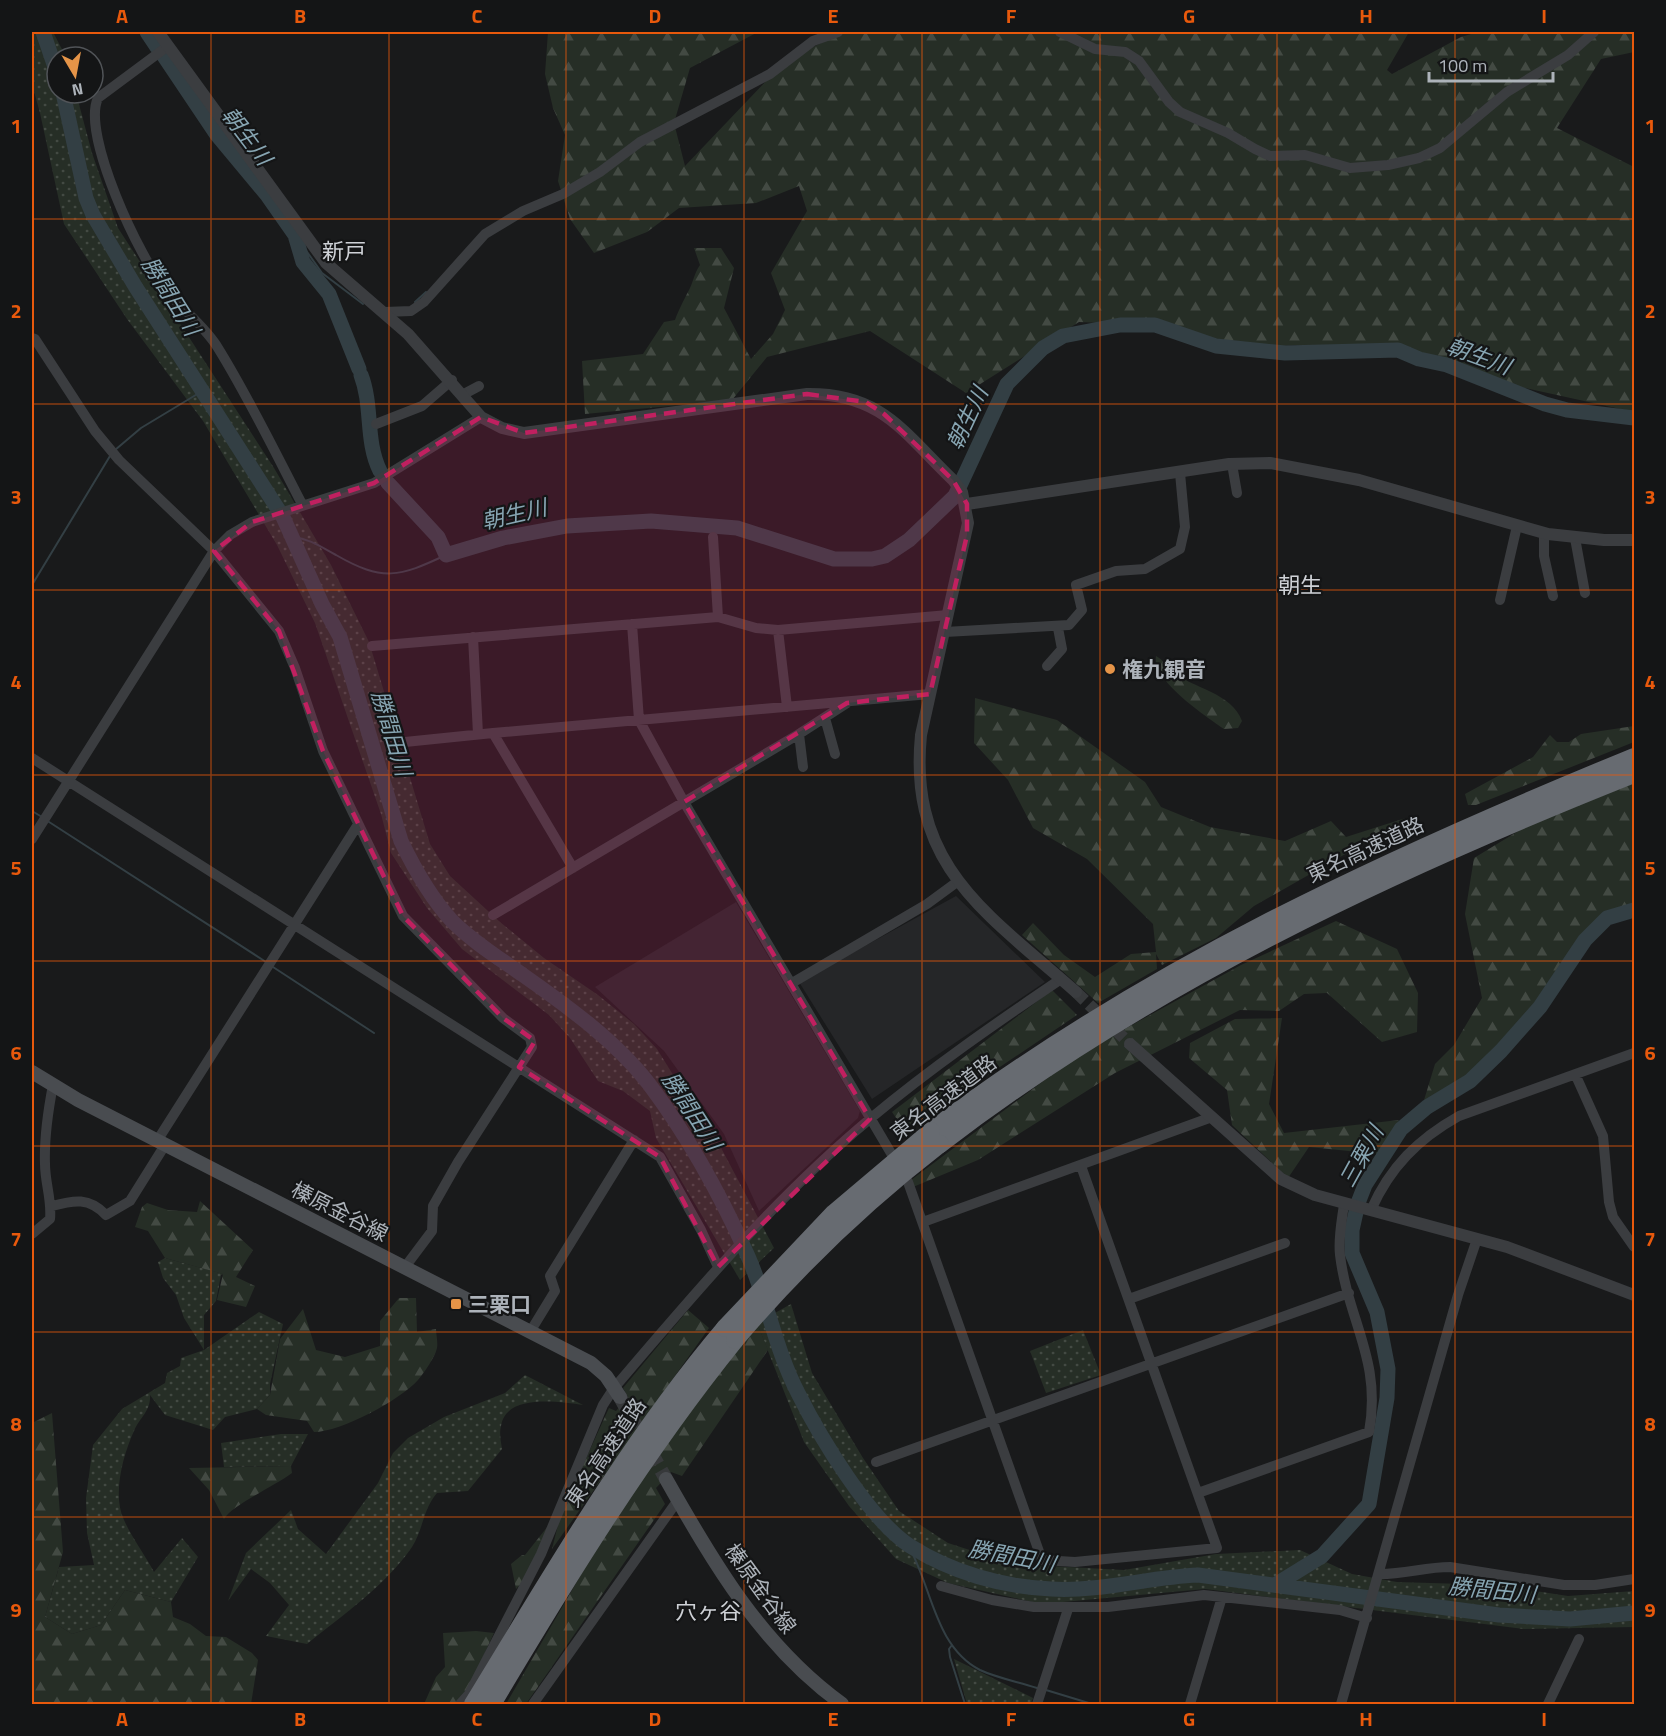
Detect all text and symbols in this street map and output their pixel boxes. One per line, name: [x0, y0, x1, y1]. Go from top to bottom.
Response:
text: A: [116, 0, 128, 31]
text: B: [294, 0, 306, 31]
text: C: [472, 0, 483, 31]
text: D: [649, 0, 661, 31]
text: E: [827, 0, 839, 31]
text: F: [1006, 0, 1017, 31]
text: G: [1183, 0, 1195, 31]
text: H: [1359, 0, 1373, 31]
text: I: [1541, 0, 1547, 31]
north arrow: [45, 45, 105, 105]
scale bar: [1429, 45, 1554, 83]
text: 100 m: [1438, 52, 1487, 79]
text: N: [70, 77, 85, 103]
water label: 朝生川: [214, 99, 282, 174]
text: 1: [10, 110, 22, 141]
text: 1: [1644, 110, 1656, 141]
district label: 新戸: [322, 234, 366, 268]
water label: 勝間田川: [133, 250, 210, 344]
text: 2: [10, 295, 22, 326]
text: 2: [1644, 295, 1656, 326]
water label: 朝生川: [1442, 329, 1518, 384]
water label: 朝生川: [938, 379, 997, 455]
text: 3: [10, 481, 22, 512]
text: 3: [1644, 481, 1656, 512]
water label: 朝生川: [478, 490, 552, 538]
district label: 朝生: [1278, 568, 1322, 602]
place label: 権九観音: [1122, 653, 1206, 685]
marker: 権九観音: [1103, 662, 1117, 676]
text: 4: [10, 666, 22, 697]
text: 4: [1644, 666, 1656, 697]
water label: 勝間田川: [363, 686, 422, 782]
street label: 東名高速道路: [1301, 808, 1429, 890]
text: 5: [10, 852, 22, 883]
text: 5: [1644, 852, 1656, 883]
text: 6: [10, 1037, 22, 1068]
text: 6: [1644, 1037, 1656, 1068]
street label: 東名高速道路: [883, 1046, 1003, 1148]
water label: 勝間田川: [654, 1065, 731, 1159]
water label: 三栗川: [1330, 1117, 1393, 1193]
street label: 榛原金谷線: [286, 1173, 394, 1249]
text: 7: [10, 1223, 22, 1254]
text: 7: [1644, 1223, 1656, 1254]
place label: 三栗口: [468, 1288, 531, 1320]
marker: 三栗口: [449, 1297, 463, 1311]
street label: 東名高速道路: [557, 1391, 653, 1513]
text: 8: [10, 1408, 22, 1439]
text: 8: [1644, 1408, 1656, 1439]
water label: 勝間田川: [966, 1531, 1060, 1581]
street label: 榛原金谷線: [717, 1536, 805, 1640]
water label: 勝間田川: [1446, 1568, 1540, 1612]
text: 9: [10, 1594, 22, 1625]
district label: 穴ヶ谷: [675, 1594, 741, 1628]
text: 9: [1644, 1594, 1656, 1625]
text: A: [116, 1703, 128, 1734]
text: B: [294, 1703, 306, 1734]
text: C: [472, 1703, 483, 1734]
text: D: [649, 1703, 661, 1734]
text: E: [827, 1703, 839, 1734]
text: F: [1006, 1703, 1017, 1734]
text: G: [1183, 1703, 1195, 1734]
text: H: [1359, 1703, 1373, 1734]
text: I: [1541, 1703, 1547, 1734]

